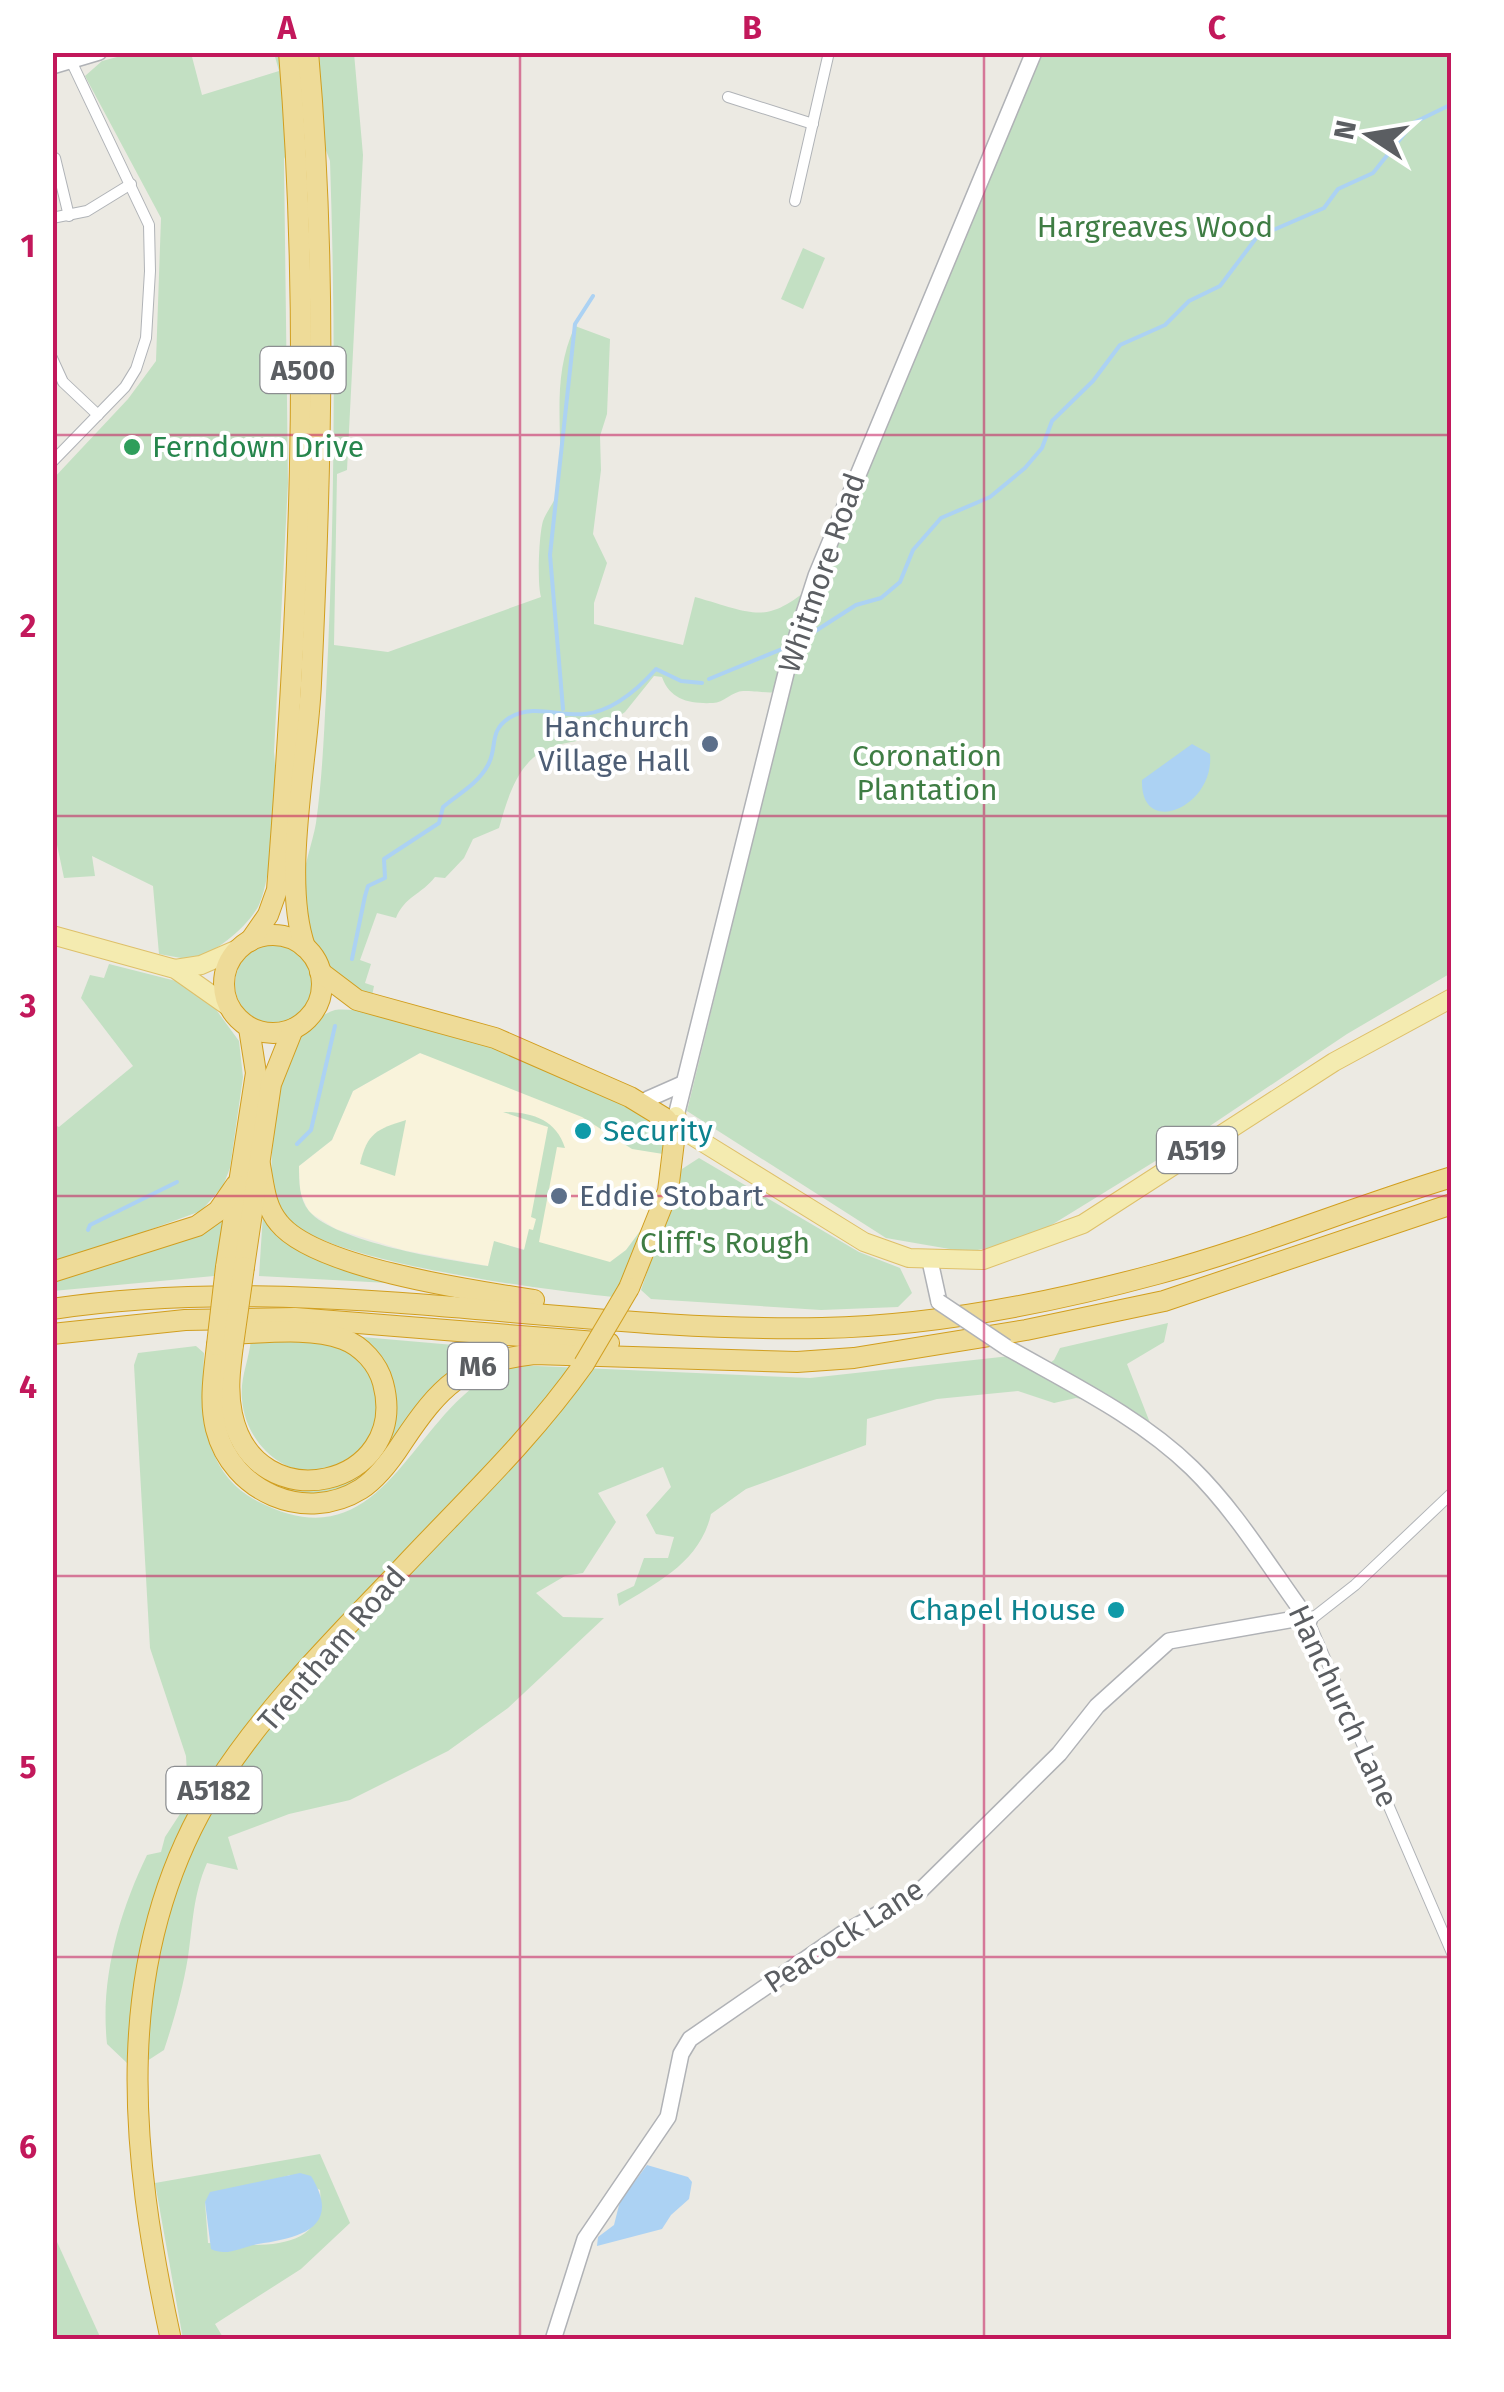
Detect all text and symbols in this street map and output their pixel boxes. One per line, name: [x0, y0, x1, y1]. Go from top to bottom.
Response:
text: A: [277, 9, 298, 47]
text: B: [742, 9, 762, 47]
text: C: [1208, 9, 1227, 47]
north arrow: [1319, 85, 1419, 185]
text: N: [1327, 117, 1363, 142]
park label: Hargreaves Wood: [1037, 209, 1273, 245]
text: 1: [21, 227, 35, 265]
road number: A500: [260, 347, 346, 393]
place label: Ferndown Drive: [152, 429, 364, 465]
marker: Ferndown Drive: [121, 436, 143, 458]
street label: Whitmore Road: [771, 468, 873, 678]
text: 2: [20, 607, 36, 645]
place label: Hanchurch Village Hall: [538, 709, 690, 779]
marker: Hanchurch Village Hall: [699, 733, 721, 755]
park label: Coronation Plantation: [852, 738, 1002, 808]
text: 3: [19, 987, 36, 1025]
place label: Security: [603, 1113, 713, 1149]
marker: Security: [572, 1120, 594, 1142]
road number: A519: [1157, 1127, 1237, 1173]
place label: Eddie Stobart: [579, 1178, 764, 1214]
marker: Eddie Stobart: [548, 1185, 570, 1207]
park label: Cliff's Rough: [640, 1225, 810, 1261]
road number: M6: [448, 1343, 508, 1389]
text: 4: [19, 1368, 37, 1406]
street label: Trentham Road: [251, 1559, 413, 1739]
place label: Chapel House: [909, 1592, 1096, 1628]
marker: Chapel House: [1105, 1599, 1127, 1621]
street label: Hanchurch Lane: [1280, 1599, 1406, 1813]
text: 5: [19, 1748, 37, 1786]
road number: A5182: [166, 1767, 262, 1813]
street label: Peacock Lane: [758, 1871, 930, 2001]
text: 6: [19, 2128, 37, 2166]

